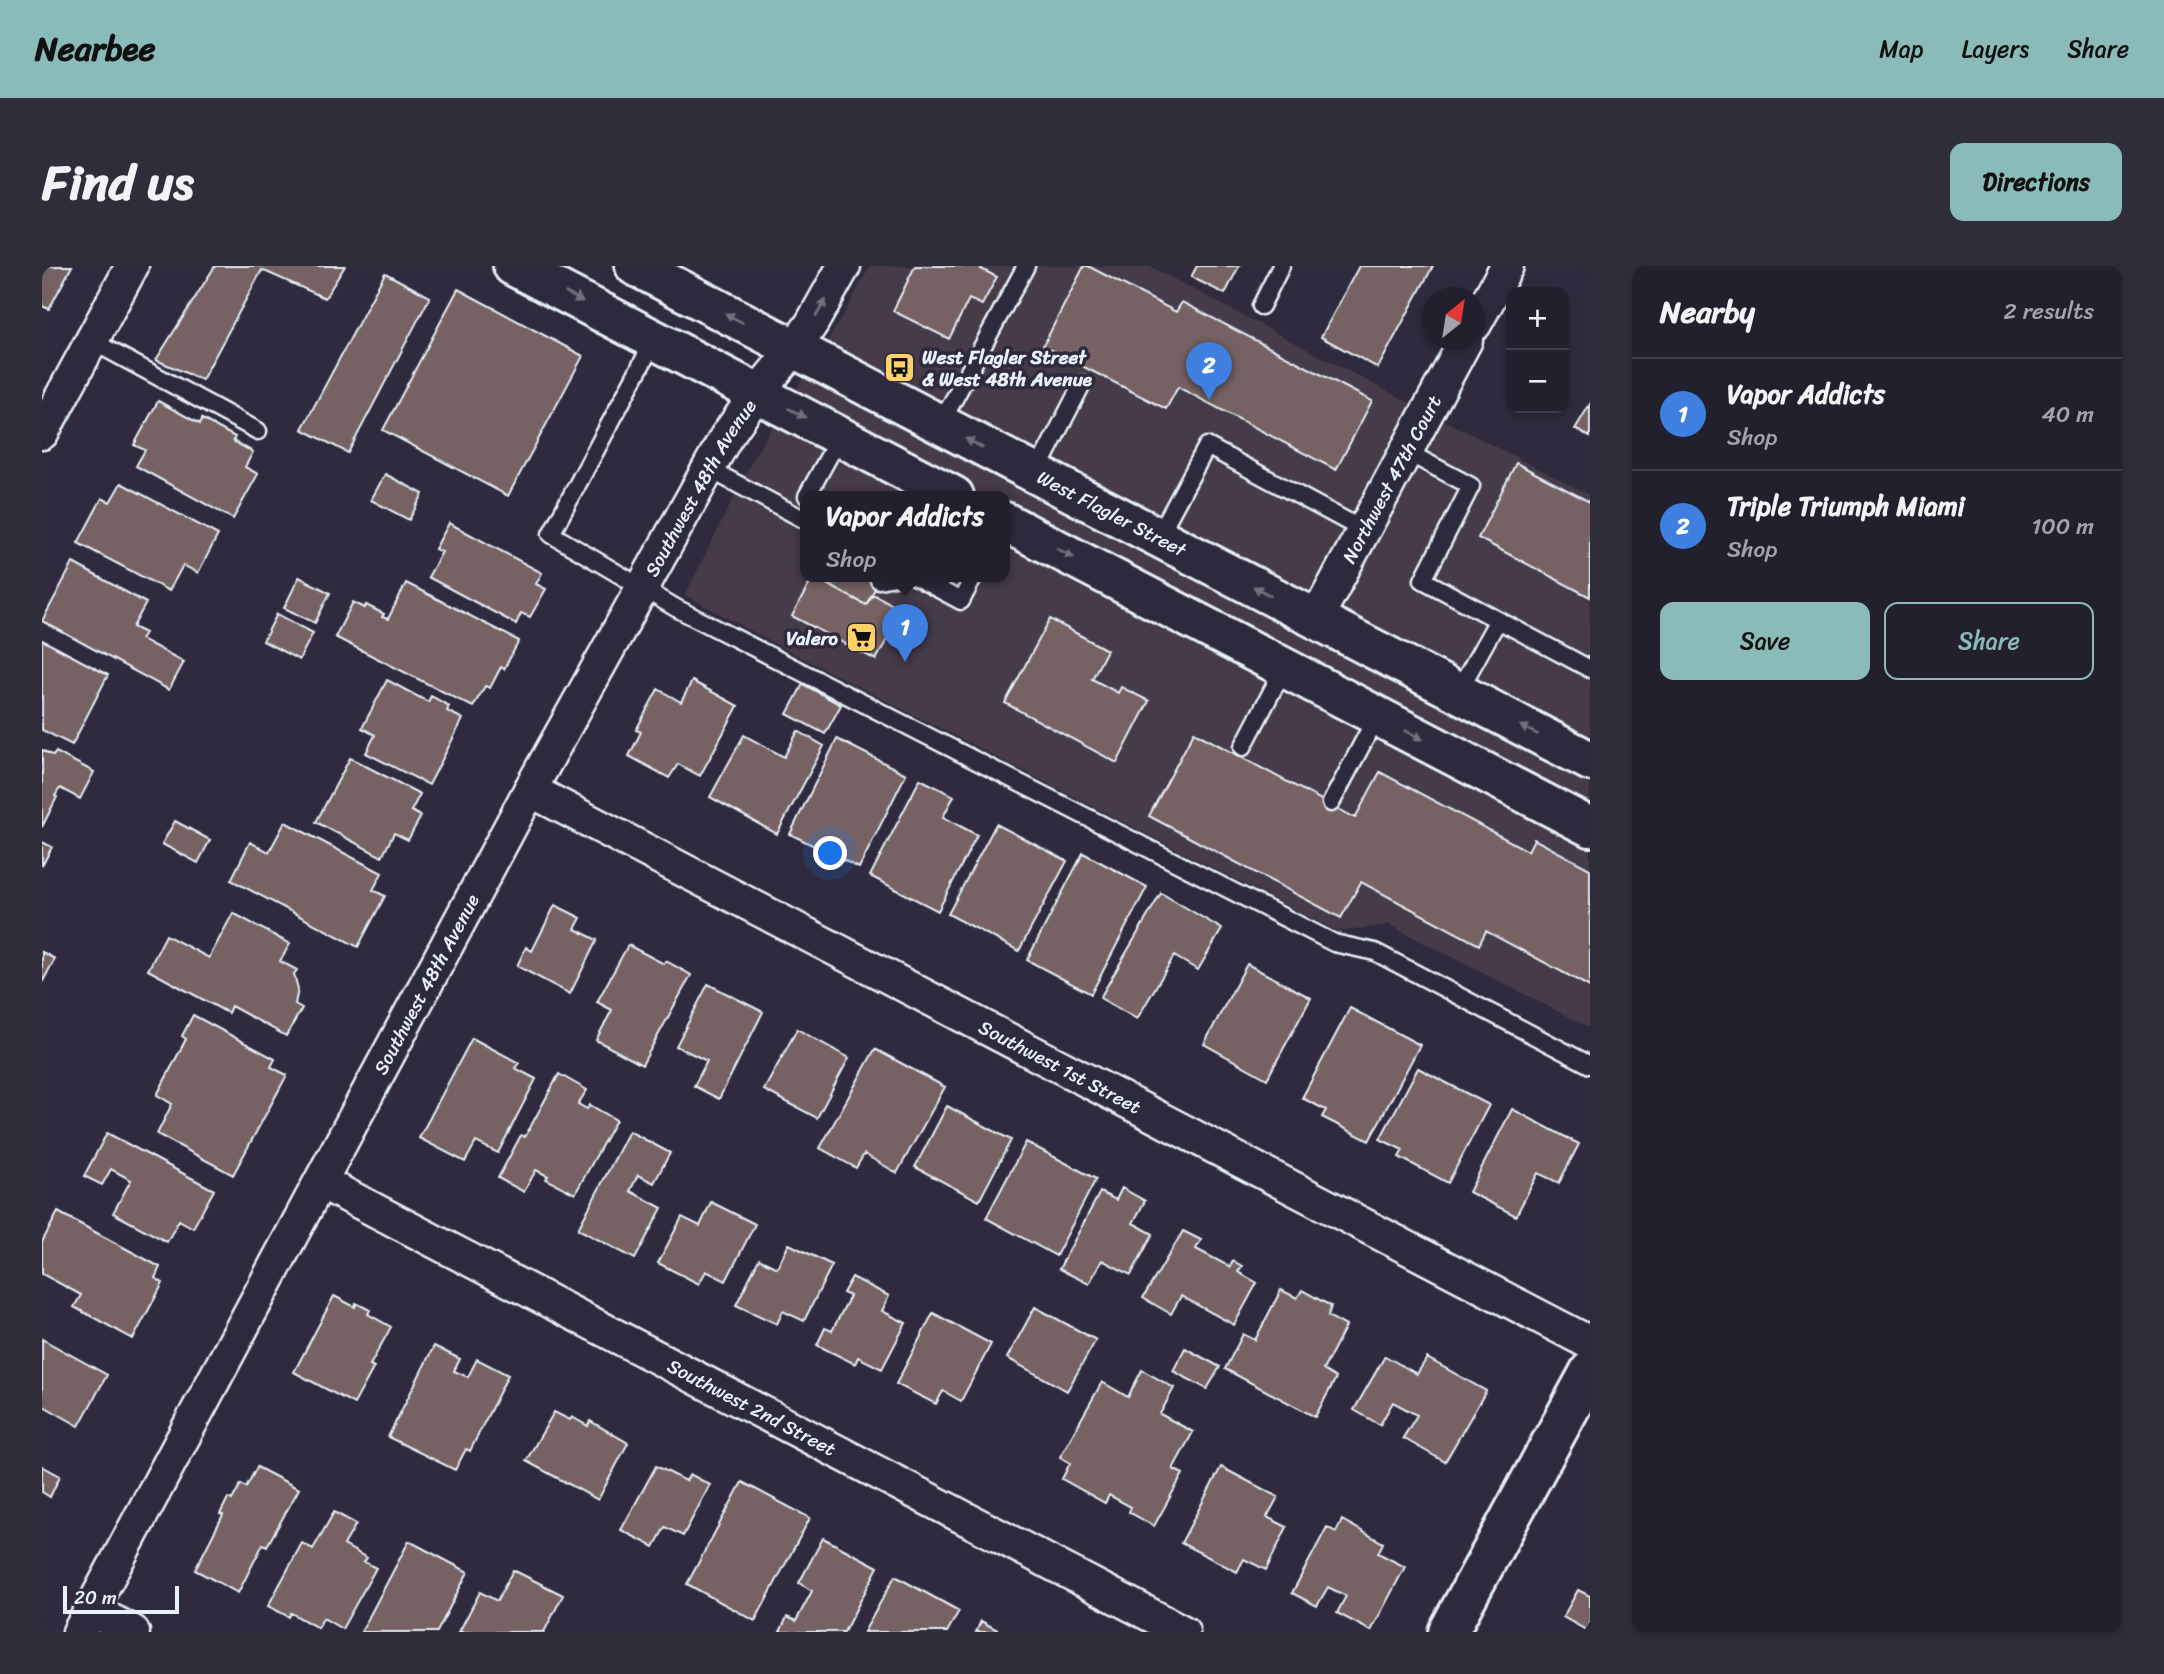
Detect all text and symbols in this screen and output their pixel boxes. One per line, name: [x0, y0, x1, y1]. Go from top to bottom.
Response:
text: Nearbee: [35, 20, 155, 78]
text: Map: [1879, 28, 1924, 70]
text: Layers: [1962, 28, 2029, 70]
text: Share: [2067, 28, 2129, 70]
text: Find us: [42, 139, 194, 226]
button: Directions: [1950, 143, 2122, 221]
text: Nearby: [1660, 285, 1755, 339]
north arrow: [1422, 287, 1485, 350]
map controls: [1506, 287, 1569, 413]
button: +: [1506, 287, 1569, 350]
one-way arrow: [564, 291, 584, 303]
text: 2 results: [2003, 291, 2094, 332]
one-way arrow: [814, 299, 827, 318]
one-way arrow: [723, 312, 743, 324]
place label: West Flagler Street & West 48th Avenue: [922, 341, 1093, 396]
pin: 2: [1186, 342, 1232, 400]
button: −: [1506, 350, 1569, 413]
bus stop icon: West Flagler Street & West 48th Avenue: [882, 351, 916, 385]
text: Vapor Addicts: [1727, 371, 1885, 417]
street label: Northwest 47th Court: [1333, 389, 1451, 569]
street label: Southwest 48th Avenue: [636, 392, 765, 583]
text: 1: [1678, 394, 1688, 435]
text: 40 m: [2041, 394, 2094, 435]
one-way arrow: [787, 408, 807, 419]
text: Shop: [1727, 417, 1777, 458]
one-way arrow: [964, 437, 984, 449]
street label: West Flagler Street: [1031, 461, 1193, 567]
text: Triple Triumph Miami: [1727, 483, 1965, 529]
popup: [800, 491, 1010, 582]
text: Vapor Addicts: [826, 493, 984, 539]
text: 2: [1676, 506, 1690, 547]
text: 100 m: [2031, 506, 2094, 547]
text: Shop: [1727, 529, 1777, 570]
text: Shop: [826, 539, 876, 580]
one-way arrow: [1055, 548, 1075, 559]
one-way arrow: [1252, 586, 1272, 597]
button: Save: [1660, 602, 1870, 680]
button: Share: [1884, 602, 2094, 680]
pin: 1: [882, 604, 928, 662]
supermarket icon: Valero: [844, 621, 878, 655]
place label: Valero: [786, 622, 839, 655]
one-way arrow: [1519, 724, 1539, 735]
one-way arrow: [1404, 730, 1424, 741]
your location: [813, 836, 847, 870]
street label: Southwest 48th Avenue: [364, 888, 489, 1081]
street label: Southwest 1st Street: [973, 1011, 1147, 1123]
street label: Southwest 2nd Street: [661, 1350, 842, 1465]
text: 20 m: [74, 1581, 117, 1614]
scale bar: [63, 1583, 178, 1615]

